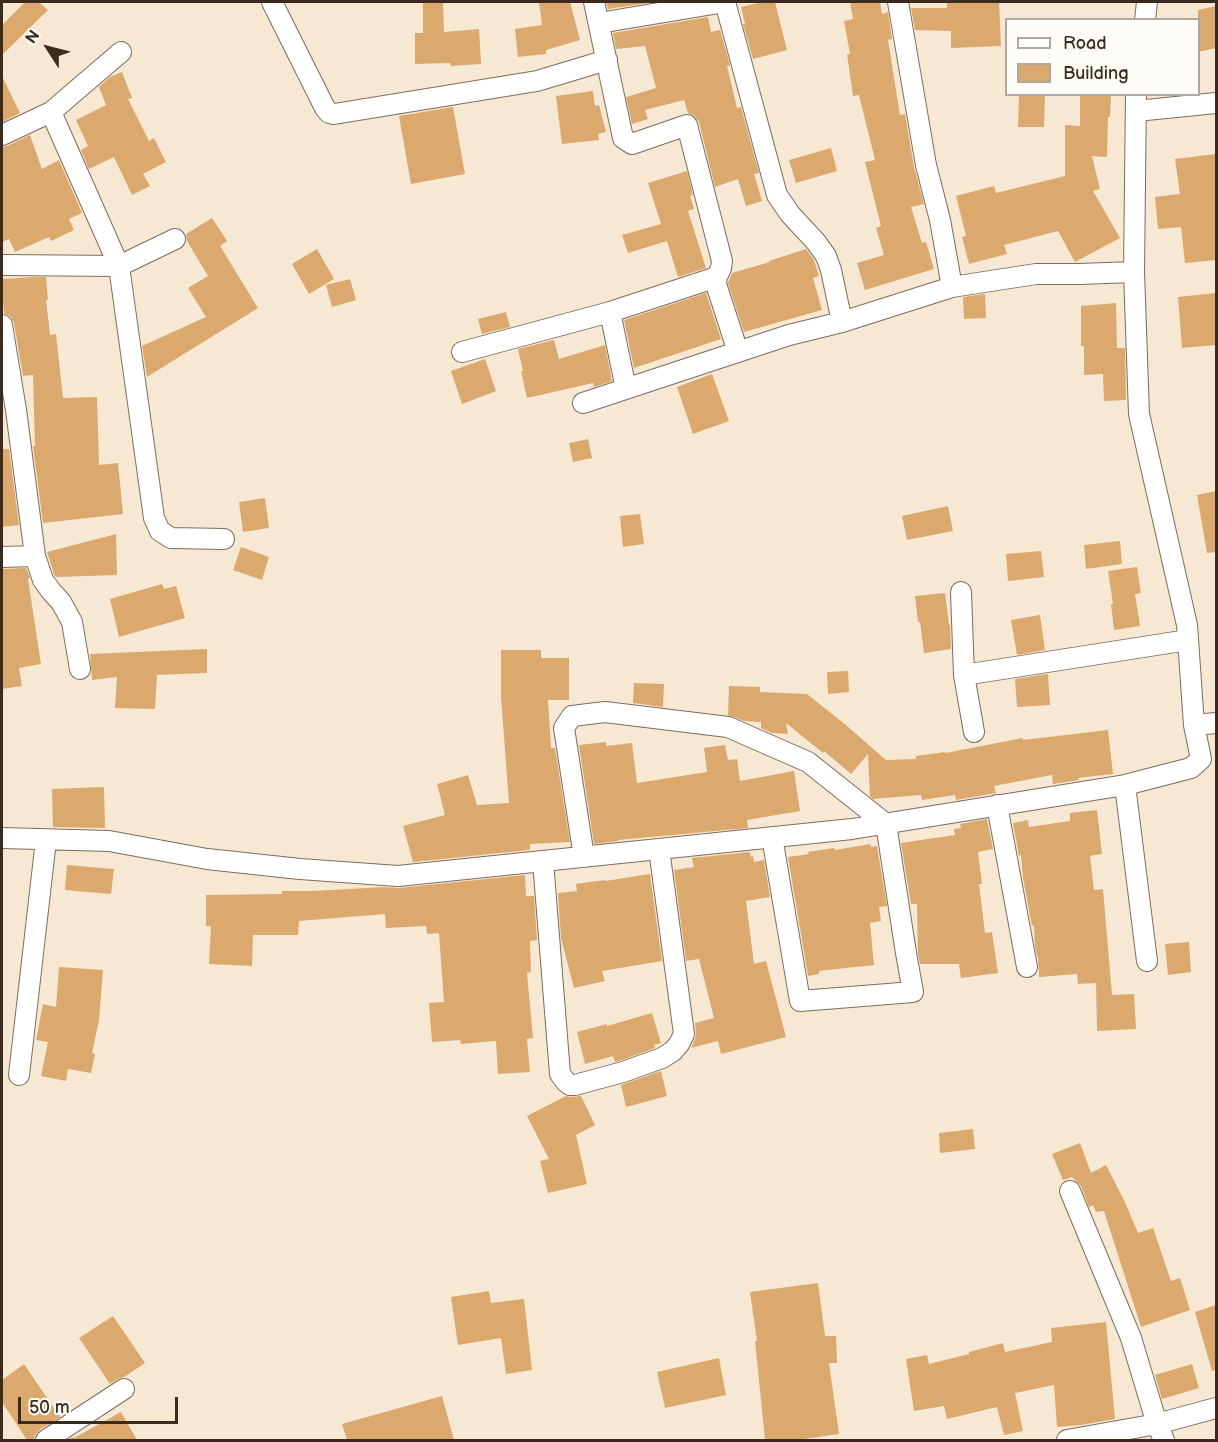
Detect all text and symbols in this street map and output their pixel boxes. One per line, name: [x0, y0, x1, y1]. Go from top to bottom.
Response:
north arrow: [18, 18, 78, 78]
legend: [1005, 18, 1200, 96]
text: N: [22, 27, 44, 48]
text: Road: [1063, 33, 1107, 54]
text: Building: [1063, 63, 1129, 84]
scale bar: [21, 1385, 182, 1423]
text: 50 m: [29, 1397, 70, 1418]

